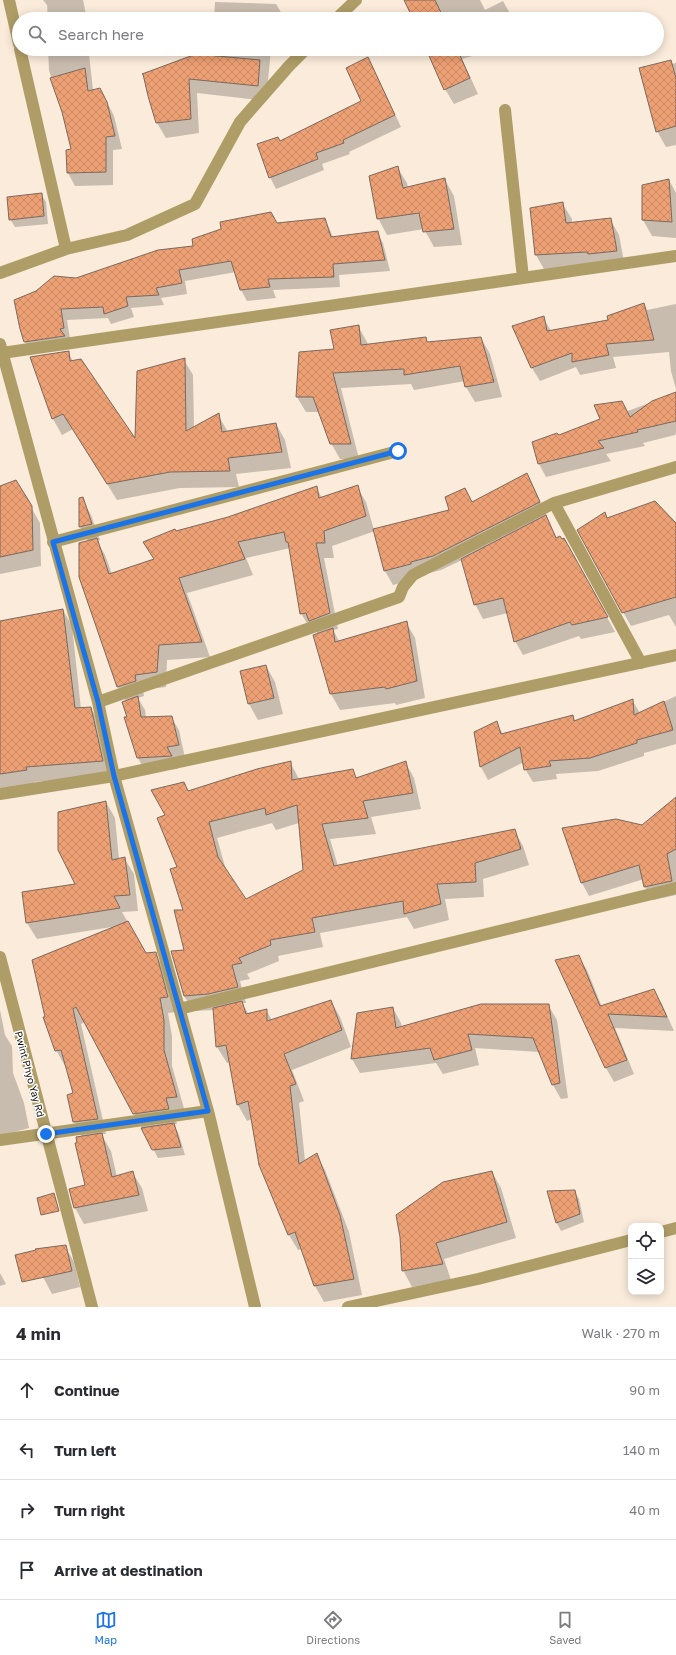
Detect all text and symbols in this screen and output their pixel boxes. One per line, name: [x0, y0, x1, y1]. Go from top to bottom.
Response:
search box: [12, 12, 664, 56]
icon: search: [26, 23, 48, 45]
text: Search here: [58, 25, 144, 43]
route start: [389, 442, 407, 460]
street label: Pwint Phyo Yay Rd: [13, 1030, 47, 1118]
route end: [37, 1125, 55, 1143]
map controls: [628, 1223, 664, 1295]
button: locate: [628, 1223, 664, 1259]
button: layers: [628, 1259, 664, 1295]
text: 4 min: [16, 1323, 61, 1344]
text: Walk · 270 m: [582, 1325, 660, 1341]
icon: ahead: [16, 1379, 38, 1401]
text: Continue: [54, 1381, 120, 1399]
text: 90 m: [629, 1382, 660, 1398]
icon: left: [16, 1439, 38, 1461]
text: Turn left: [54, 1441, 116, 1459]
text: 140 m: [623, 1442, 660, 1458]
icon: right: [16, 1499, 38, 1521]
text: Turn right: [54, 1501, 125, 1519]
text: 40 m: [629, 1502, 660, 1518]
icon: arrive: [16, 1559, 38, 1581]
text: Arrive at destination: [54, 1561, 203, 1579]
tab: Map: [95, 1609, 117, 1646]
tab: Directions: [306, 1609, 360, 1646]
tab: Saved: [549, 1609, 581, 1646]

